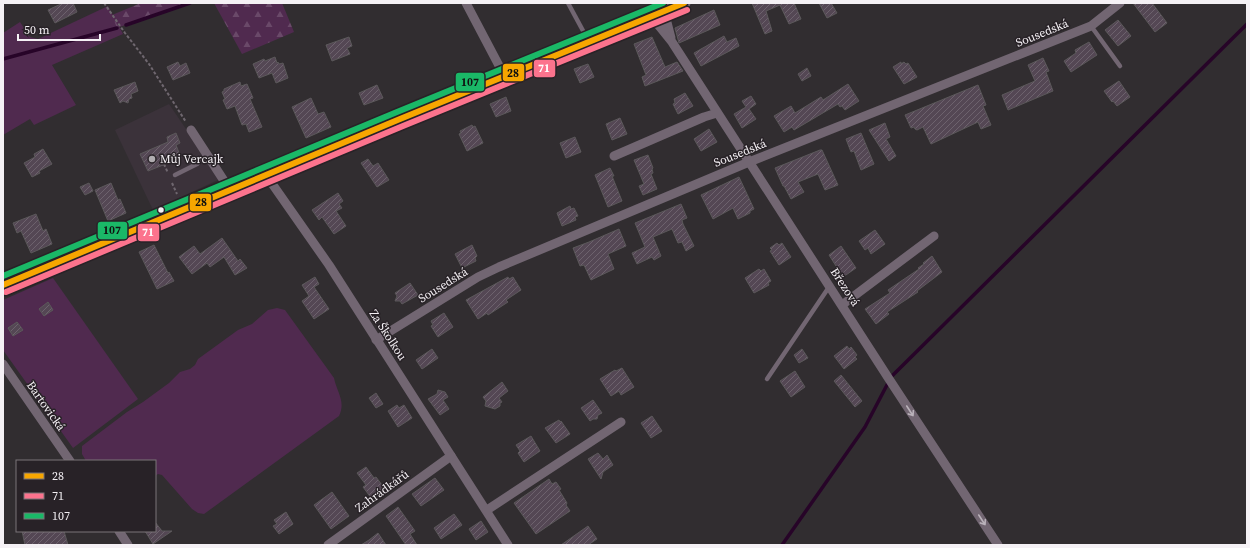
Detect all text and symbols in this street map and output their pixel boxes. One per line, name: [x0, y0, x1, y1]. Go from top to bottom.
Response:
street label: Sousedská: [1013, 15, 1072, 51]
scale bar: [18, 16, 100, 42]
text: 50 m: [24, 22, 50, 38]
line badge: 71: [533, 59, 556, 78]
text: 71: [538, 61, 550, 76]
line badge: 28: [502, 63, 525, 82]
text: 28: [507, 66, 519, 81]
line badge: 107: [455, 72, 485, 92]
text: 107: [461, 75, 479, 90]
street label: Sousedská: [711, 135, 770, 171]
place label: Můj Vercajk: [160, 151, 224, 167]
marker: Můj Vercajk: [147, 154, 157, 164]
line badge: 28: [189, 193, 212, 212]
text: 28: [195, 195, 207, 210]
unlabelled marker: [156, 205, 166, 215]
line badge: 107: [97, 221, 128, 240]
text: 107: [103, 223, 121, 238]
line badge: 71: [137, 223, 160, 242]
text: 71: [142, 225, 154, 240]
street label: Sousedská: [415, 263, 472, 306]
street label: Březová: [827, 265, 864, 310]
street label: Za Školkou: [366, 306, 410, 364]
street label: Bartovická: [23, 378, 70, 435]
one-way arrow: [906, 406, 914, 417]
legend: [16, 460, 156, 532]
street label: Zahrádkářů: [352, 466, 412, 516]
text: 28: [52, 468, 64, 484]
text: 71: [52, 488, 64, 504]
text: 107: [52, 508, 70, 524]
one-way arrow: [978, 514, 986, 526]

